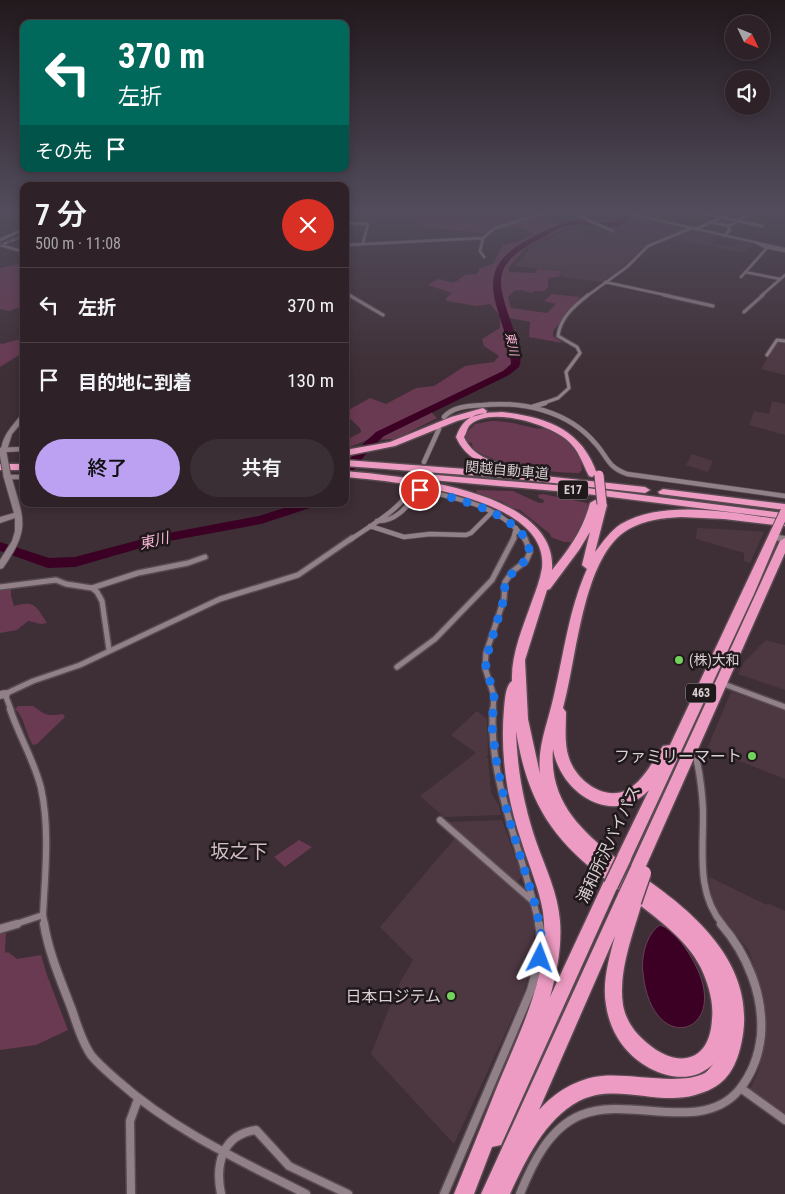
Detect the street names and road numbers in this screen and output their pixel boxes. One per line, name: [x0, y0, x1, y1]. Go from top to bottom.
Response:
street label: 関越自動車道: [464, 458, 550, 482]
road number: E17: [558, 480, 588, 500]
road number: 463: [686, 684, 716, 702]
street label: 浦和所沢バイパス: [573, 782, 644, 906]

